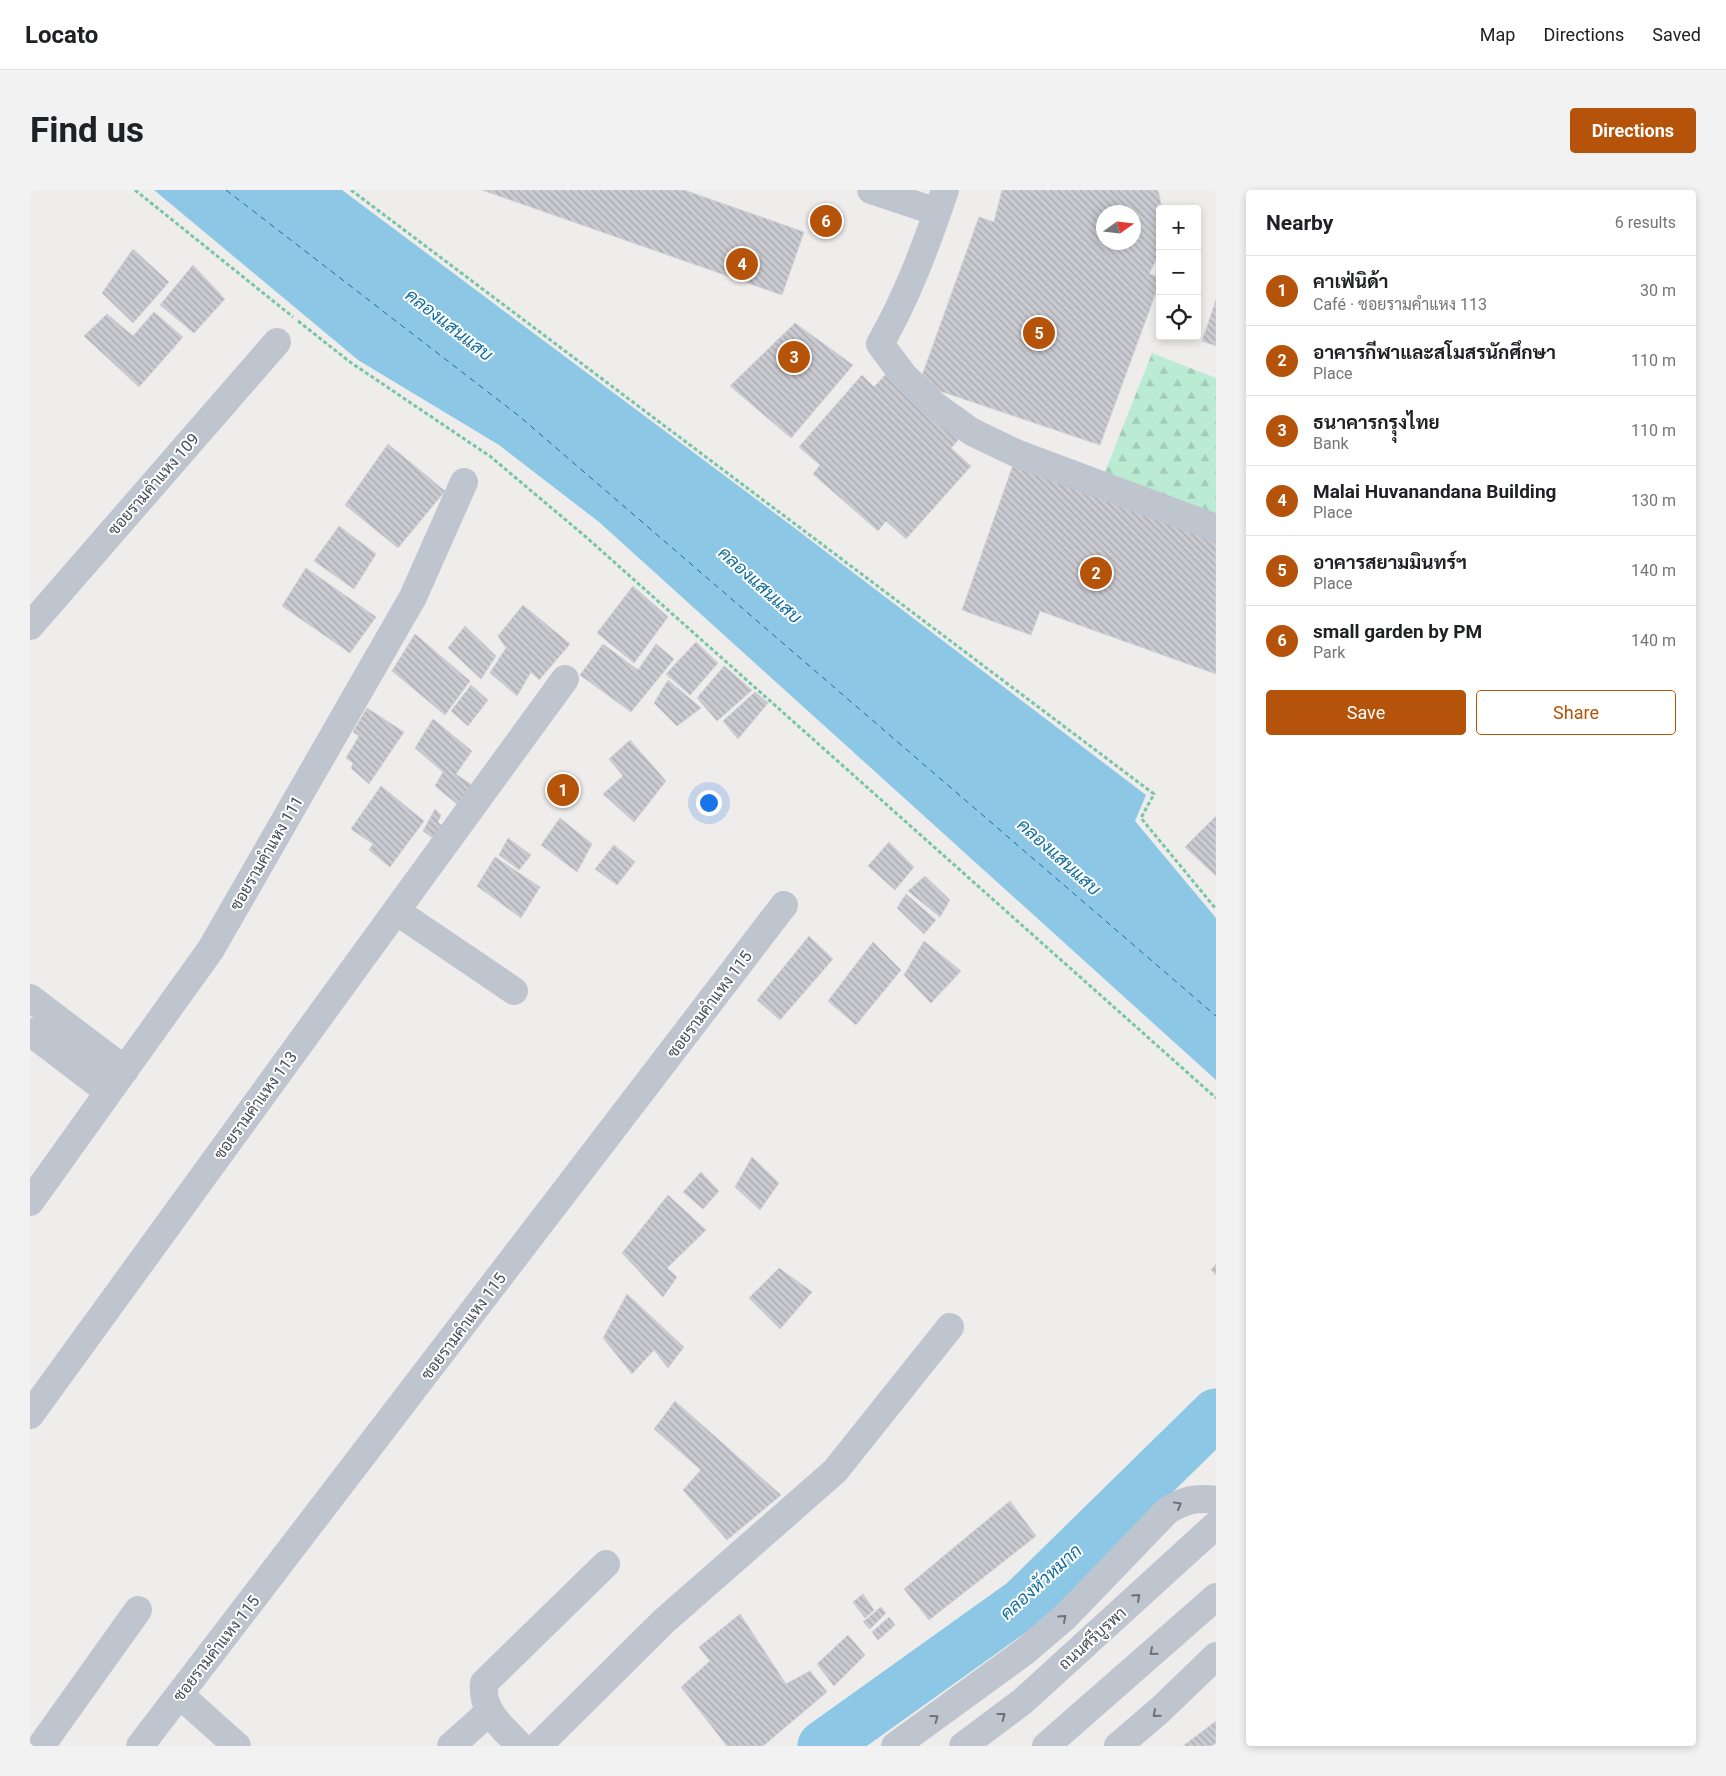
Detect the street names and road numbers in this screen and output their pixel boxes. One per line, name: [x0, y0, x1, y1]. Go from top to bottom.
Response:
street label: ซอยรามคำแหง 109: [104, 429, 203, 539]
street label: ซอยรามคำแหง 111: [226, 793, 307, 914]
street label: ซอยรามคำแหง 115: [663, 947, 756, 1061]
street label: ซอยรามคำแหง 113: [210, 1048, 301, 1163]
street label: ซอยรามคำแหง 115: [417, 1269, 510, 1383]
street label: ซอยรามคำแหง 115: [169, 1592, 264, 1705]
street label: ถนนศรีบูรพา: [1053, 1602, 1131, 1675]

